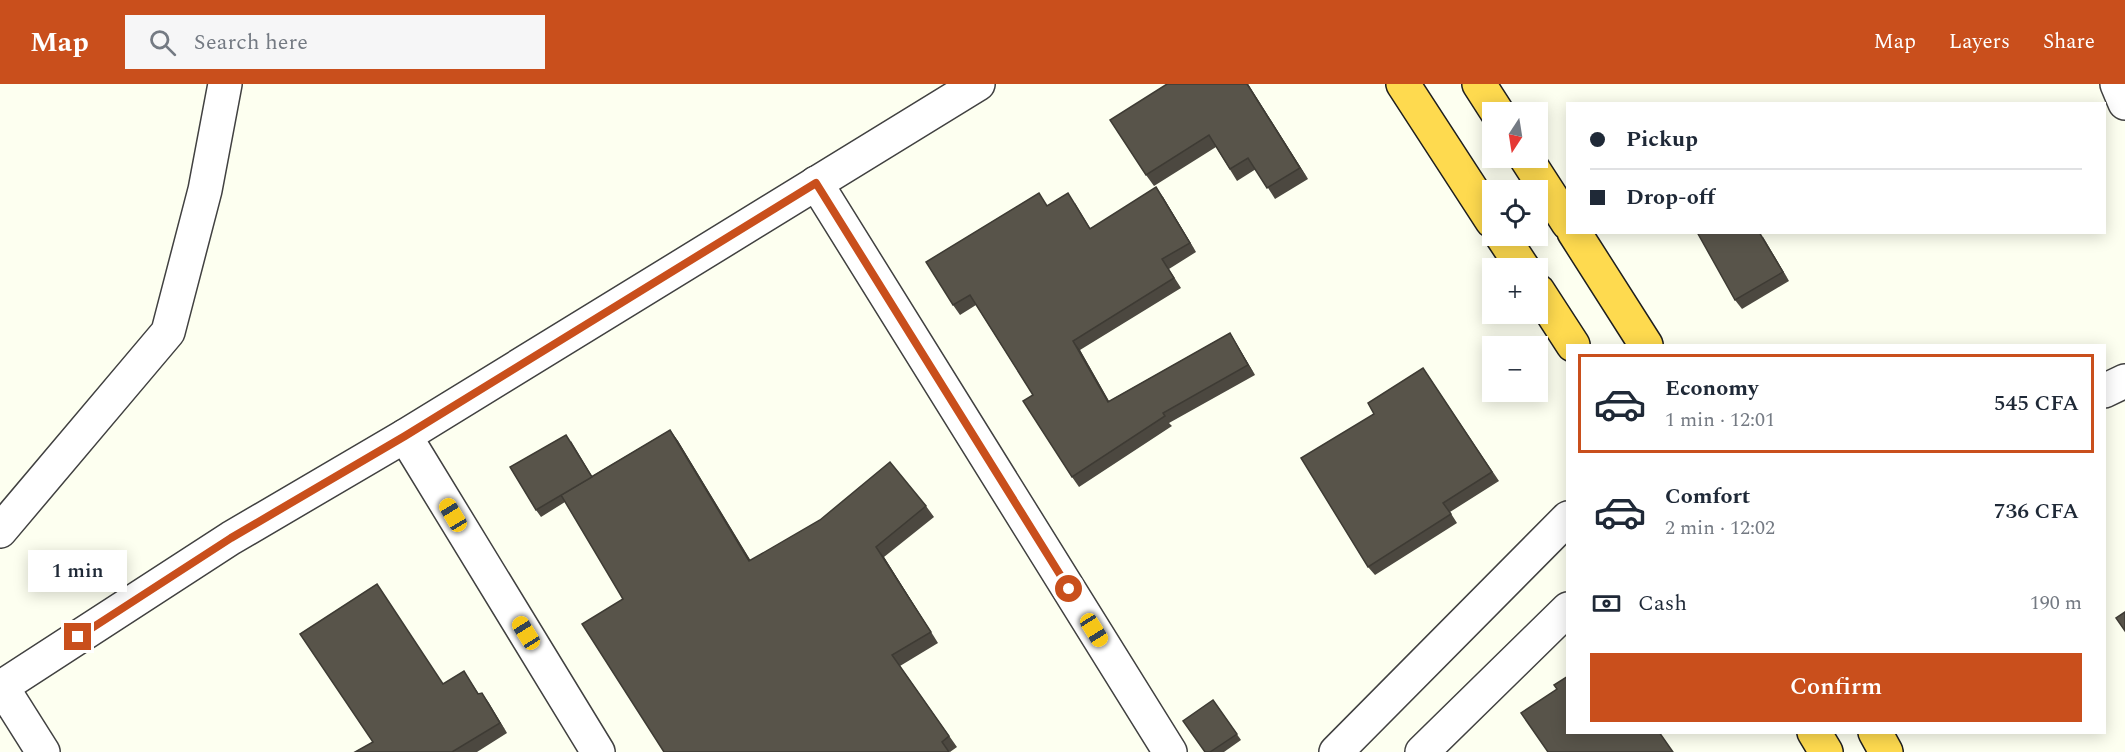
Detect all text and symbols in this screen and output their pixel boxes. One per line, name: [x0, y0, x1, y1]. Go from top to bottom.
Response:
search box: [125, 15, 545, 69]
text: Map: [30, 21, 89, 64]
icon: search: [146, 26, 179, 59]
text: Search here: [194, 26, 308, 59]
text: Map: [1874, 26, 1916, 58]
text: Layers: [1949, 26, 2010, 58]
text: Share: [2043, 26, 2095, 58]
north arrow: [1482, 102, 1548, 168]
map controls: [1482, 102, 1548, 402]
text: Pickup: [1626, 123, 1698, 156]
button: locate: [1482, 180, 1548, 246]
text: Drop-off: [1626, 181, 1715, 214]
button: +: [1482, 258, 1548, 324]
button: −: [1482, 336, 1548, 402]
text: Economy: [1665, 372, 1758, 405]
icon: car: [1593, 377, 1647, 431]
text: 545 CFA: [1994, 387, 2079, 420]
text: 1 min · 12:01: [1665, 405, 1775, 435]
text: Comfort: [1665, 480, 1750, 513]
icon: car: [1593, 485, 1647, 539]
car: [436, 495, 470, 535]
text: 736 CFA: [1994, 495, 2079, 528]
text: 2 min · 12:02: [1665, 513, 1775, 543]
callout: 1 min: [28, 550, 128, 592]
text: 1 min: [52, 556, 103, 586]
route start: [1055, 575, 1082, 602]
icon: cash: [1590, 587, 1623, 620]
text: Cash: [1638, 587, 1687, 620]
text: 190 m: [2030, 588, 2082, 618]
car: [1077, 610, 1111, 650]
car: [509, 613, 543, 653]
route end: [64, 623, 91, 650]
button: Confirm: [1590, 653, 2082, 722]

